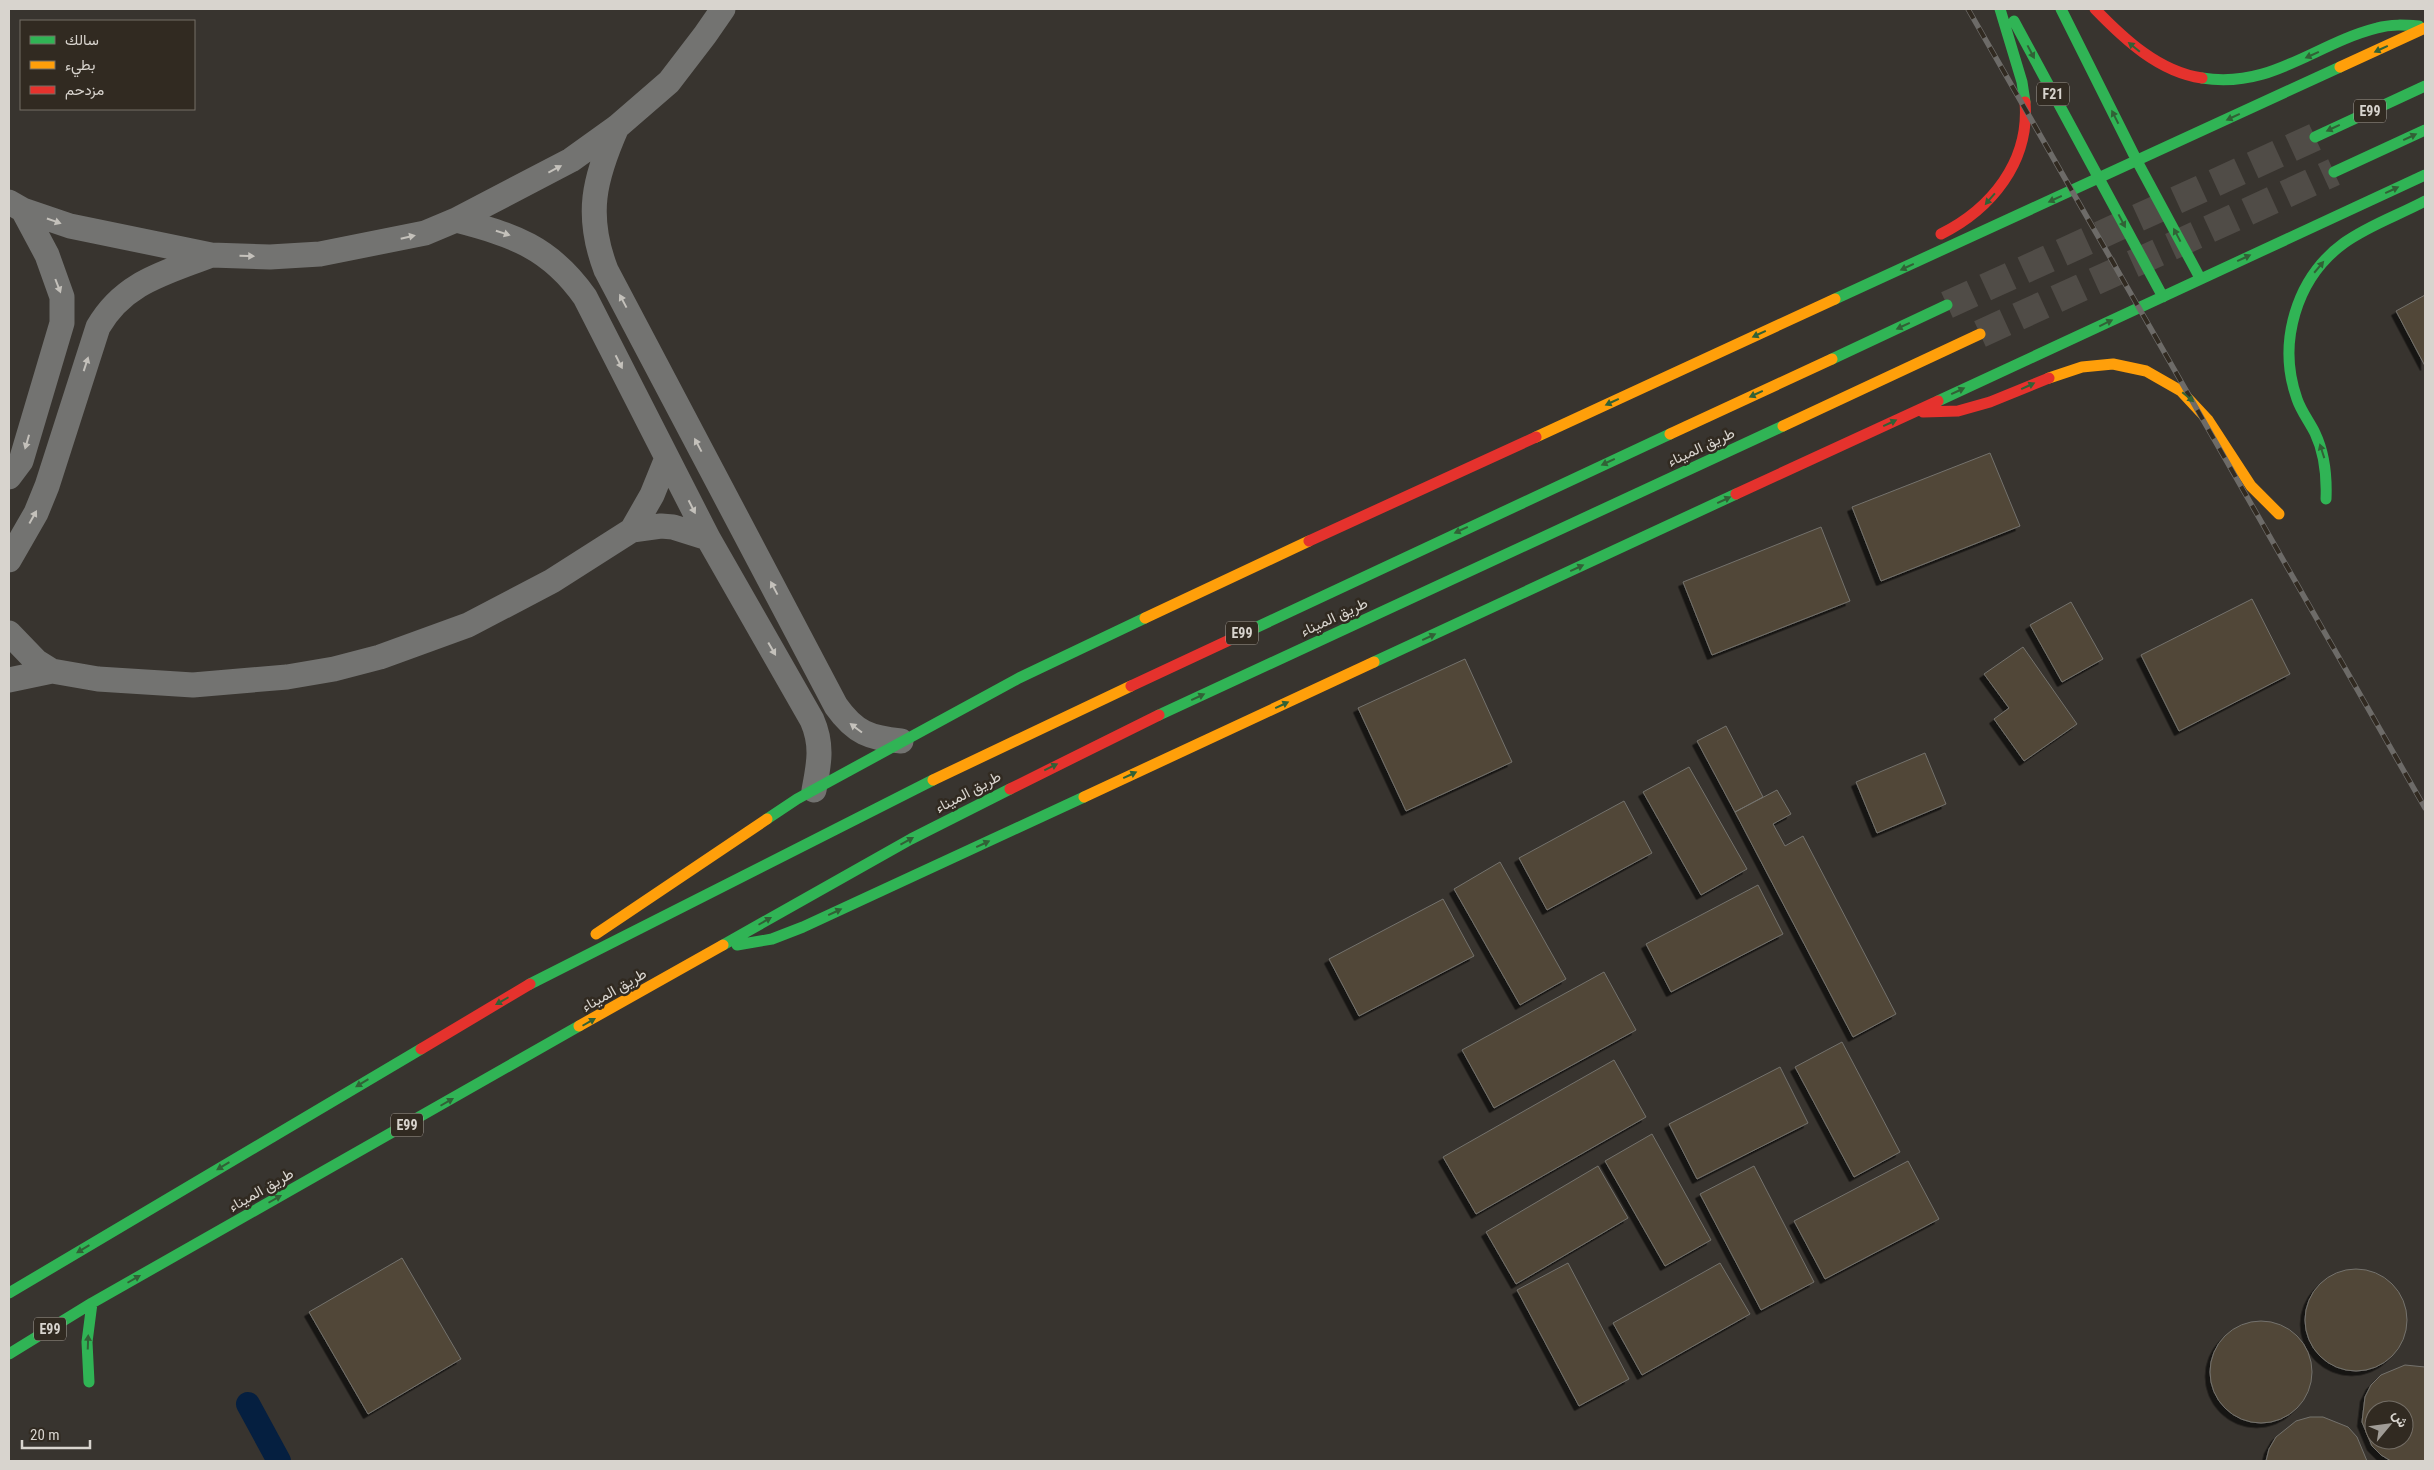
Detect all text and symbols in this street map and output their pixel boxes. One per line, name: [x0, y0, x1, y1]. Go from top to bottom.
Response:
legend: [20, 20, 195, 110]
text: سالك: [65, 31, 99, 49]
one-way arrow: [2128, 42, 2141, 53]
one-way arrow: [2027, 44, 2035, 59]
one-way arrow: [2374, 45, 2388, 53]
one-way arrow: [2305, 51, 2319, 59]
text: بطيء: [65, 56, 95, 78]
text: مزدحم: [65, 81, 104, 100]
road number: F21: [2037, 82, 2069, 106]
road number: E99: [2354, 100, 2386, 122]
one-way arrow: [2111, 110, 2119, 124]
one-way arrow: [2226, 113, 2240, 121]
one-way arrow: [2326, 125, 2340, 133]
one-way arrow: [2403, 132, 2417, 140]
one-way arrow: [548, 165, 562, 173]
one-way arrow: [2385, 186, 2399, 194]
one-way arrow: [1985, 193, 1996, 205]
one-way arrow: [2048, 195, 2062, 203]
one-way arrow: [2118, 214, 2126, 229]
one-way arrow: [46, 218, 61, 225]
one-way arrow: [2173, 228, 2181, 243]
one-way arrow: [496, 229, 511, 237]
one-way arrow: [400, 233, 415, 241]
one-way arrow: [239, 252, 255, 260]
one-way arrow: [2237, 253, 2251, 261]
one-way arrow: [2313, 261, 2325, 273]
one-way arrow: [1900, 263, 1914, 271]
one-way arrow: [55, 278, 62, 293]
one-way arrow: [619, 293, 627, 308]
one-way arrow: [2099, 319, 2113, 327]
one-way arrow: [1896, 322, 1910, 330]
one-way arrow: [1752, 330, 1767, 339]
one-way arrow: [615, 355, 623, 370]
one-way arrow: [83, 356, 91, 371]
one-way arrow: [2021, 382, 2035, 390]
one-way arrow: [1951, 387, 1965, 395]
one-way arrow: [1749, 390, 1763, 398]
one-way arrow: [2181, 391, 2194, 402]
one-way arrow: [1605, 399, 1619, 407]
one-way arrow: [1883, 419, 1897, 427]
street label: طريق الميناء: [1665, 424, 1738, 471]
one-way arrow: [23, 435, 31, 450]
one-way arrow: [694, 438, 703, 451]
one-way arrow: [2318, 443, 2326, 458]
one-way arrow: [1601, 458, 1615, 466]
one-way arrow: [1717, 495, 1731, 503]
one-way arrow: [688, 500, 696, 515]
one-way arrow: [28, 511, 37, 524]
one-way arrow: [1454, 527, 1468, 535]
one-way arrow: [1570, 564, 1584, 572]
one-way arrow: [770, 581, 778, 596]
street label: طريق الميناء: [1298, 594, 1371, 641]
road number: E99: [1226, 622, 1258, 644]
one-way arrow: [1422, 632, 1436, 640]
one-way arrow: [767, 642, 776, 656]
one-way arrow: [1191, 693, 1205, 701]
one-way arrow: [1275, 701, 1289, 709]
one-way arrow: [850, 722, 863, 733]
one-way arrow: [1044, 763, 1058, 771]
street label: طريق الميناء: [932, 767, 1005, 818]
one-way arrow: [1123, 771, 1137, 779]
one-way arrow: [900, 837, 913, 846]
one-way arrow: [976, 839, 990, 847]
one-way arrow: [828, 908, 842, 916]
one-way arrow: [758, 917, 772, 926]
street label: طريق الميناء: [578, 964, 650, 1017]
one-way arrow: [496, 996, 509, 1005]
one-way arrow: [582, 1017, 595, 1026]
one-way arrow: [356, 1079, 369, 1088]
one-way arrow: [440, 1098, 455, 1106]
road number: E99: [391, 1114, 423, 1136]
one-way arrow: [216, 1162, 229, 1171]
street label: طريق الميناء: [225, 1164, 297, 1217]
one-way arrow: [269, 1195, 282, 1204]
one-way arrow: [76, 1245, 89, 1254]
one-way arrow: [127, 1275, 141, 1284]
road number: E99: [34, 1318, 66, 1340]
one-way arrow: [84, 1334, 92, 1350]
north arrow: [2364, 1400, 2414, 1450]
text: ش: [2388, 1407, 2412, 1431]
scale bar: [22, 1418, 90, 1450]
text: 20 m: [30, 1426, 60, 1444]

